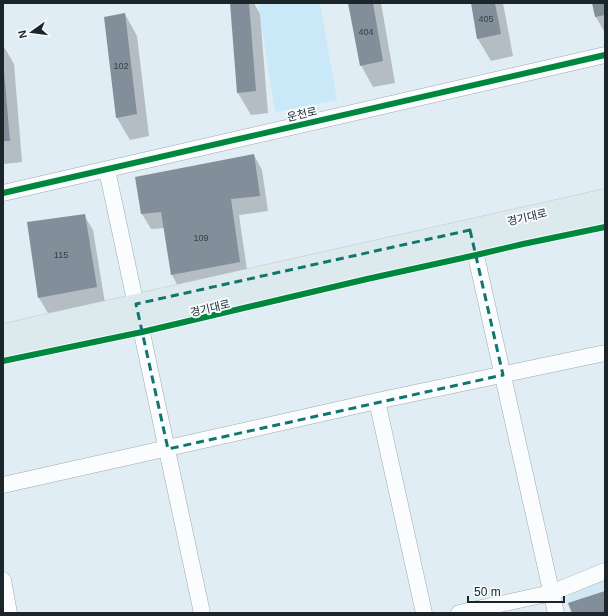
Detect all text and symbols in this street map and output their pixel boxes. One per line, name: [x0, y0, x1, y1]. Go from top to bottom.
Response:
north arrow: [12, 12, 52, 52]
house number: 405: [478, 14, 494, 24]
house number: 404: [358, 27, 374, 37]
text: N: [16, 29, 29, 40]
house number: 102: [113, 61, 129, 71]
street label: 운천로: [286, 105, 318, 123]
street label: 경기대로: [506, 207, 548, 227]
house number: 109: [193, 233, 209, 243]
house number: 115: [54, 250, 68, 260]
street label: 경기대로: [189, 298, 231, 318]
scale bar: [468, 578, 564, 604]
text: 50 m: [474, 585, 501, 599]

